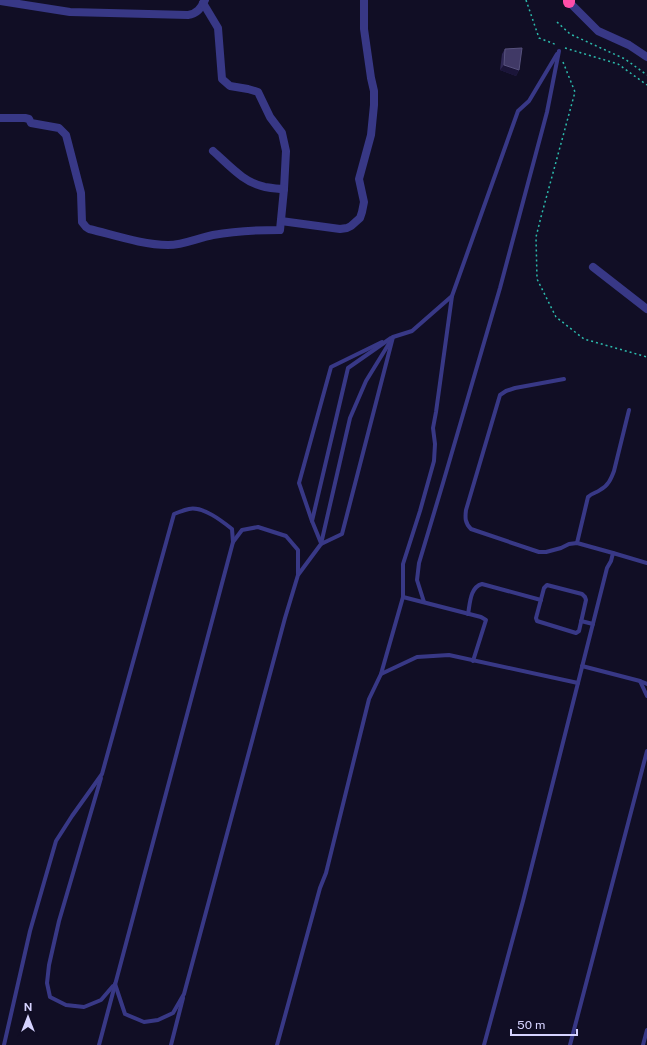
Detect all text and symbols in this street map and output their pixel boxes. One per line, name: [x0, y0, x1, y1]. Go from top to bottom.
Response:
north arrow: [8, 997, 48, 1037]
text: N: [24, 1001, 32, 1013]
scale bar: [511, 1011, 577, 1037]
text: 50 m: [517, 1018, 545, 1032]

